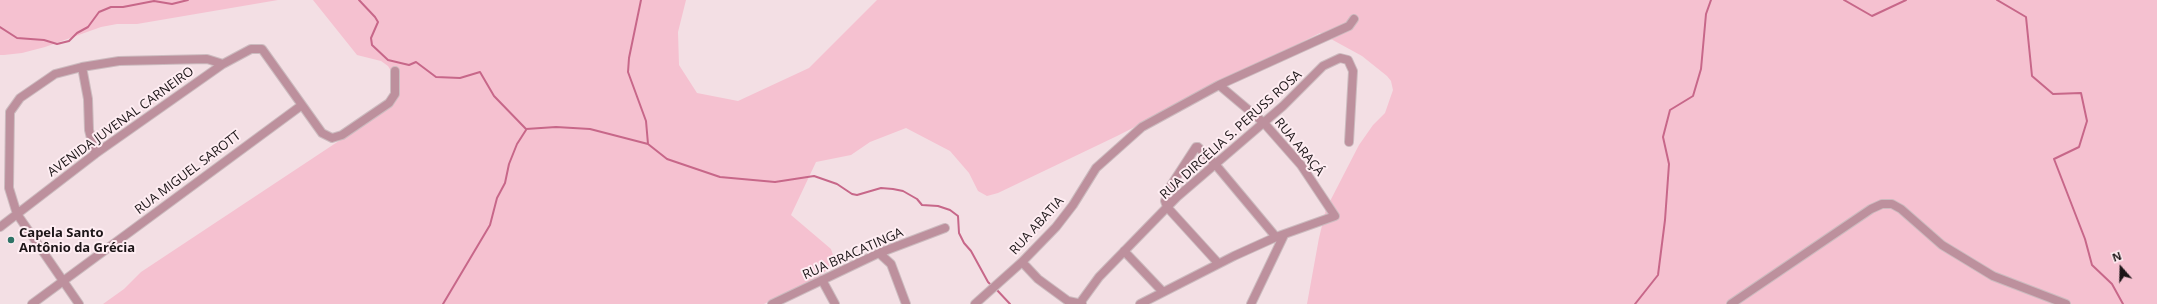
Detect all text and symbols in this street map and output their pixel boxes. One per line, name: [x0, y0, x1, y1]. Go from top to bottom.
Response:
street label: AVENIDA JUVENAL CARNEIRO: [45, 64, 197, 180]
street label: RUA DIRCÉLIA S. PERUSS ROSA: [1157, 67, 1305, 203]
street label: RUA ARAÇÁ: [1271, 115, 1327, 179]
street label: RUA MIGUEL SAROTT: [132, 128, 244, 218]
street label: RUA ABATIA: [1007, 194, 1067, 258]
place label: Capela Santo Antônio da Grécia: [19, 225, 135, 256]
street label: RUA BRACATINGA: [800, 225, 906, 283]
marker: Capela Santo Antônio da Grécia: [6, 235, 16, 245]
north arrow: [2101, 248, 2141, 288]
text: N: [2110, 248, 2123, 265]

